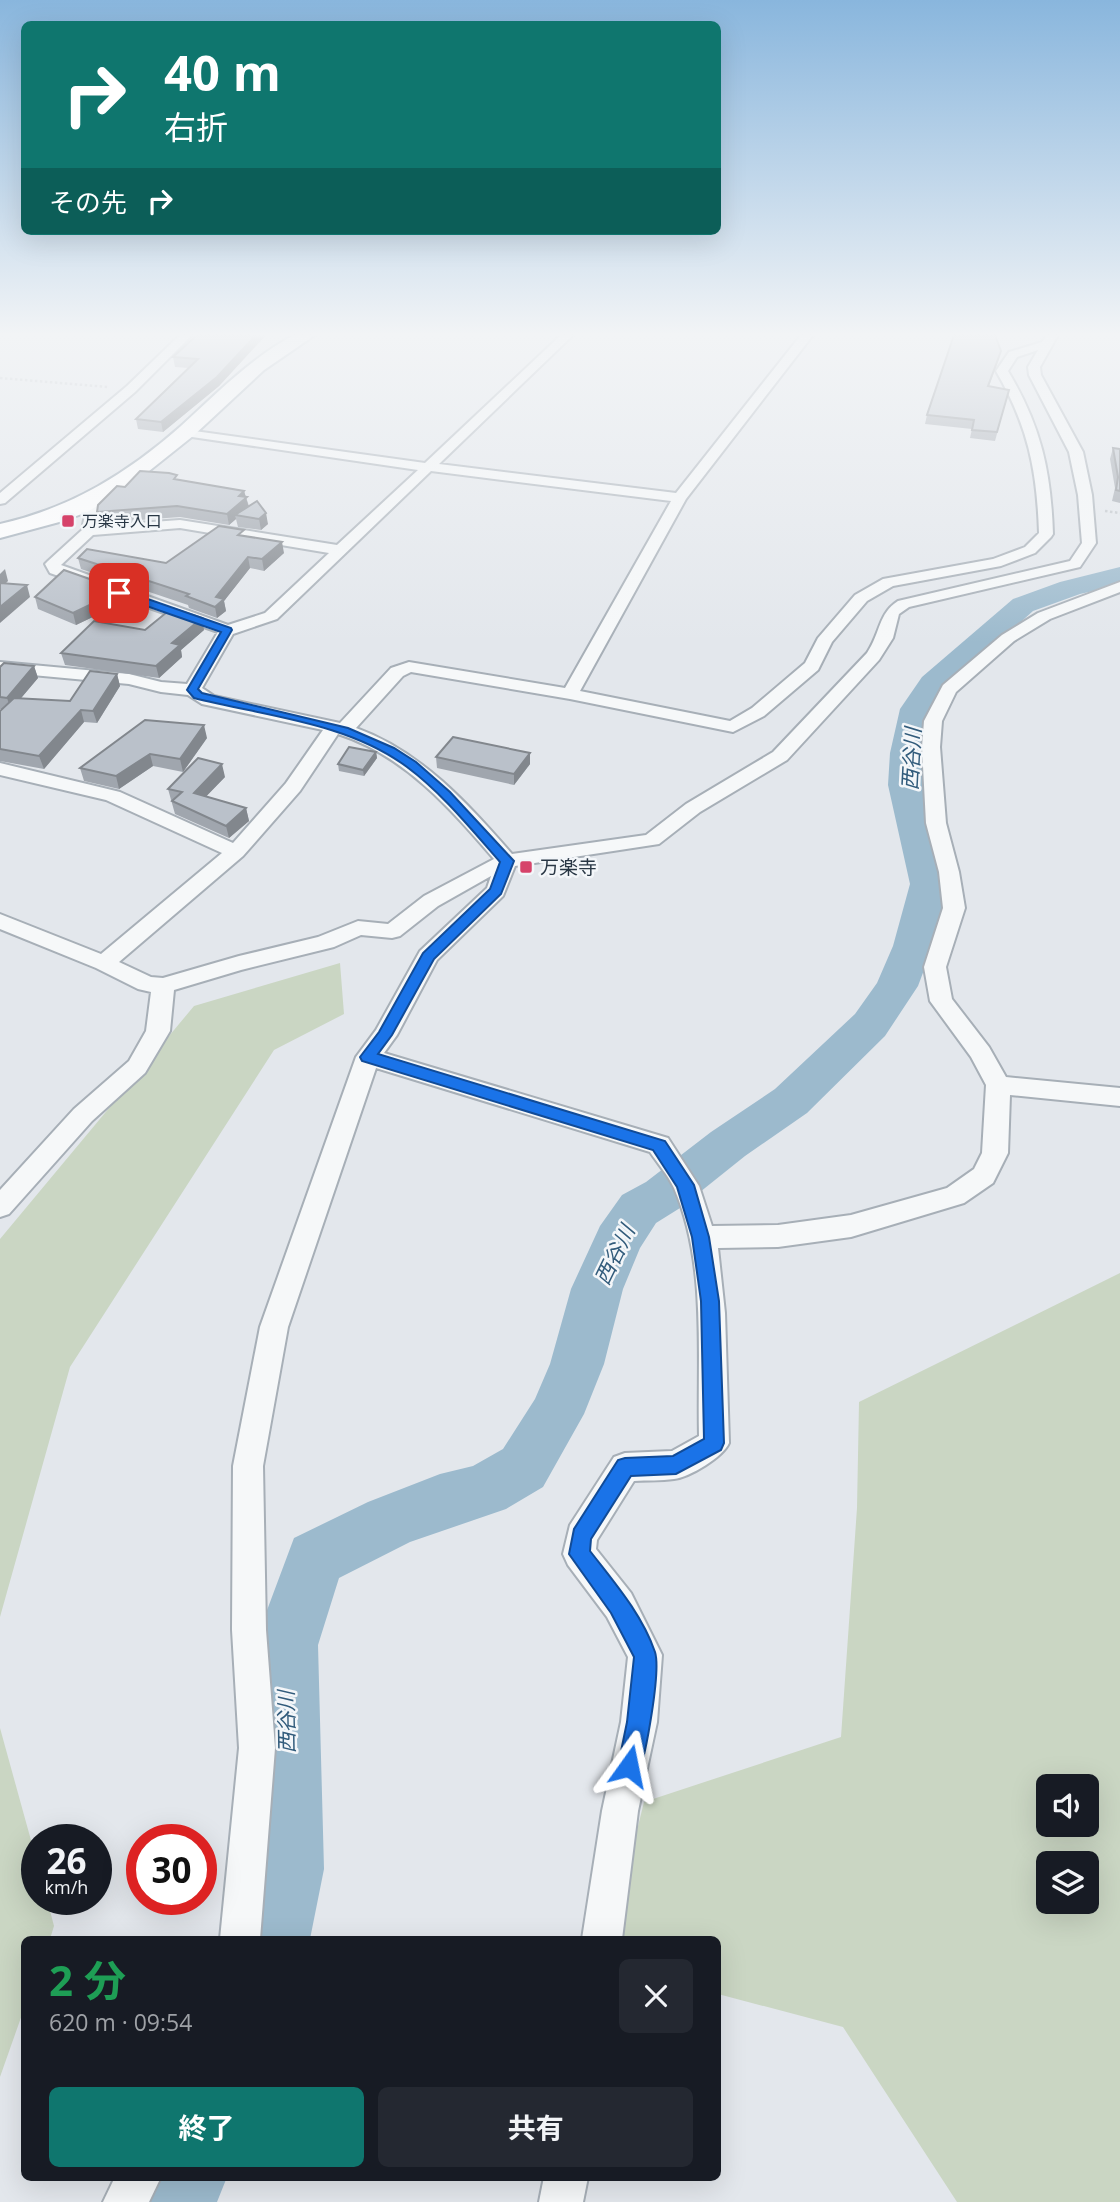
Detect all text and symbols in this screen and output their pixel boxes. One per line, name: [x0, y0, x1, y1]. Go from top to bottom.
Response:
text: 40 m: [164, 39, 281, 105]
icon: right: [49, 49, 140, 140]
text: 右折: [164, 105, 228, 148]
icon: right: [141, 182, 179, 220]
text: その先: [49, 184, 127, 220]
place label: 万楽寺入口: [82, 510, 162, 532]
marker: 万楽寺入口: [60, 513, 76, 529]
pin: [89, 563, 149, 623]
icon: arrive: [100, 574, 138, 612]
water label: 西谷川: [895, 725, 927, 791]
place label: 万楽寺: [540, 854, 597, 880]
marker: 万楽寺: [518, 859, 534, 875]
water label: 西谷川: [588, 1218, 641, 1289]
water label: 西谷川: [271, 1688, 301, 1754]
position arrow: [592, 1729, 666, 1803]
map controls: [1036, 1774, 1099, 1914]
button: sound: [1036, 1774, 1099, 1837]
speed limit sign: 30: [126, 1824, 217, 1915]
text: 26: [46, 1837, 87, 1884]
button: layers: [1036, 1851, 1099, 1914]
text: km/h: [45, 1875, 88, 1899]
text: 2 分: [49, 1951, 126, 2008]
button: close: [619, 1959, 693, 2033]
text: 620 m · 09:54: [49, 2006, 192, 2038]
button: 終了: [49, 2087, 364, 2167]
button: 共有: [378, 2087, 693, 2167]

